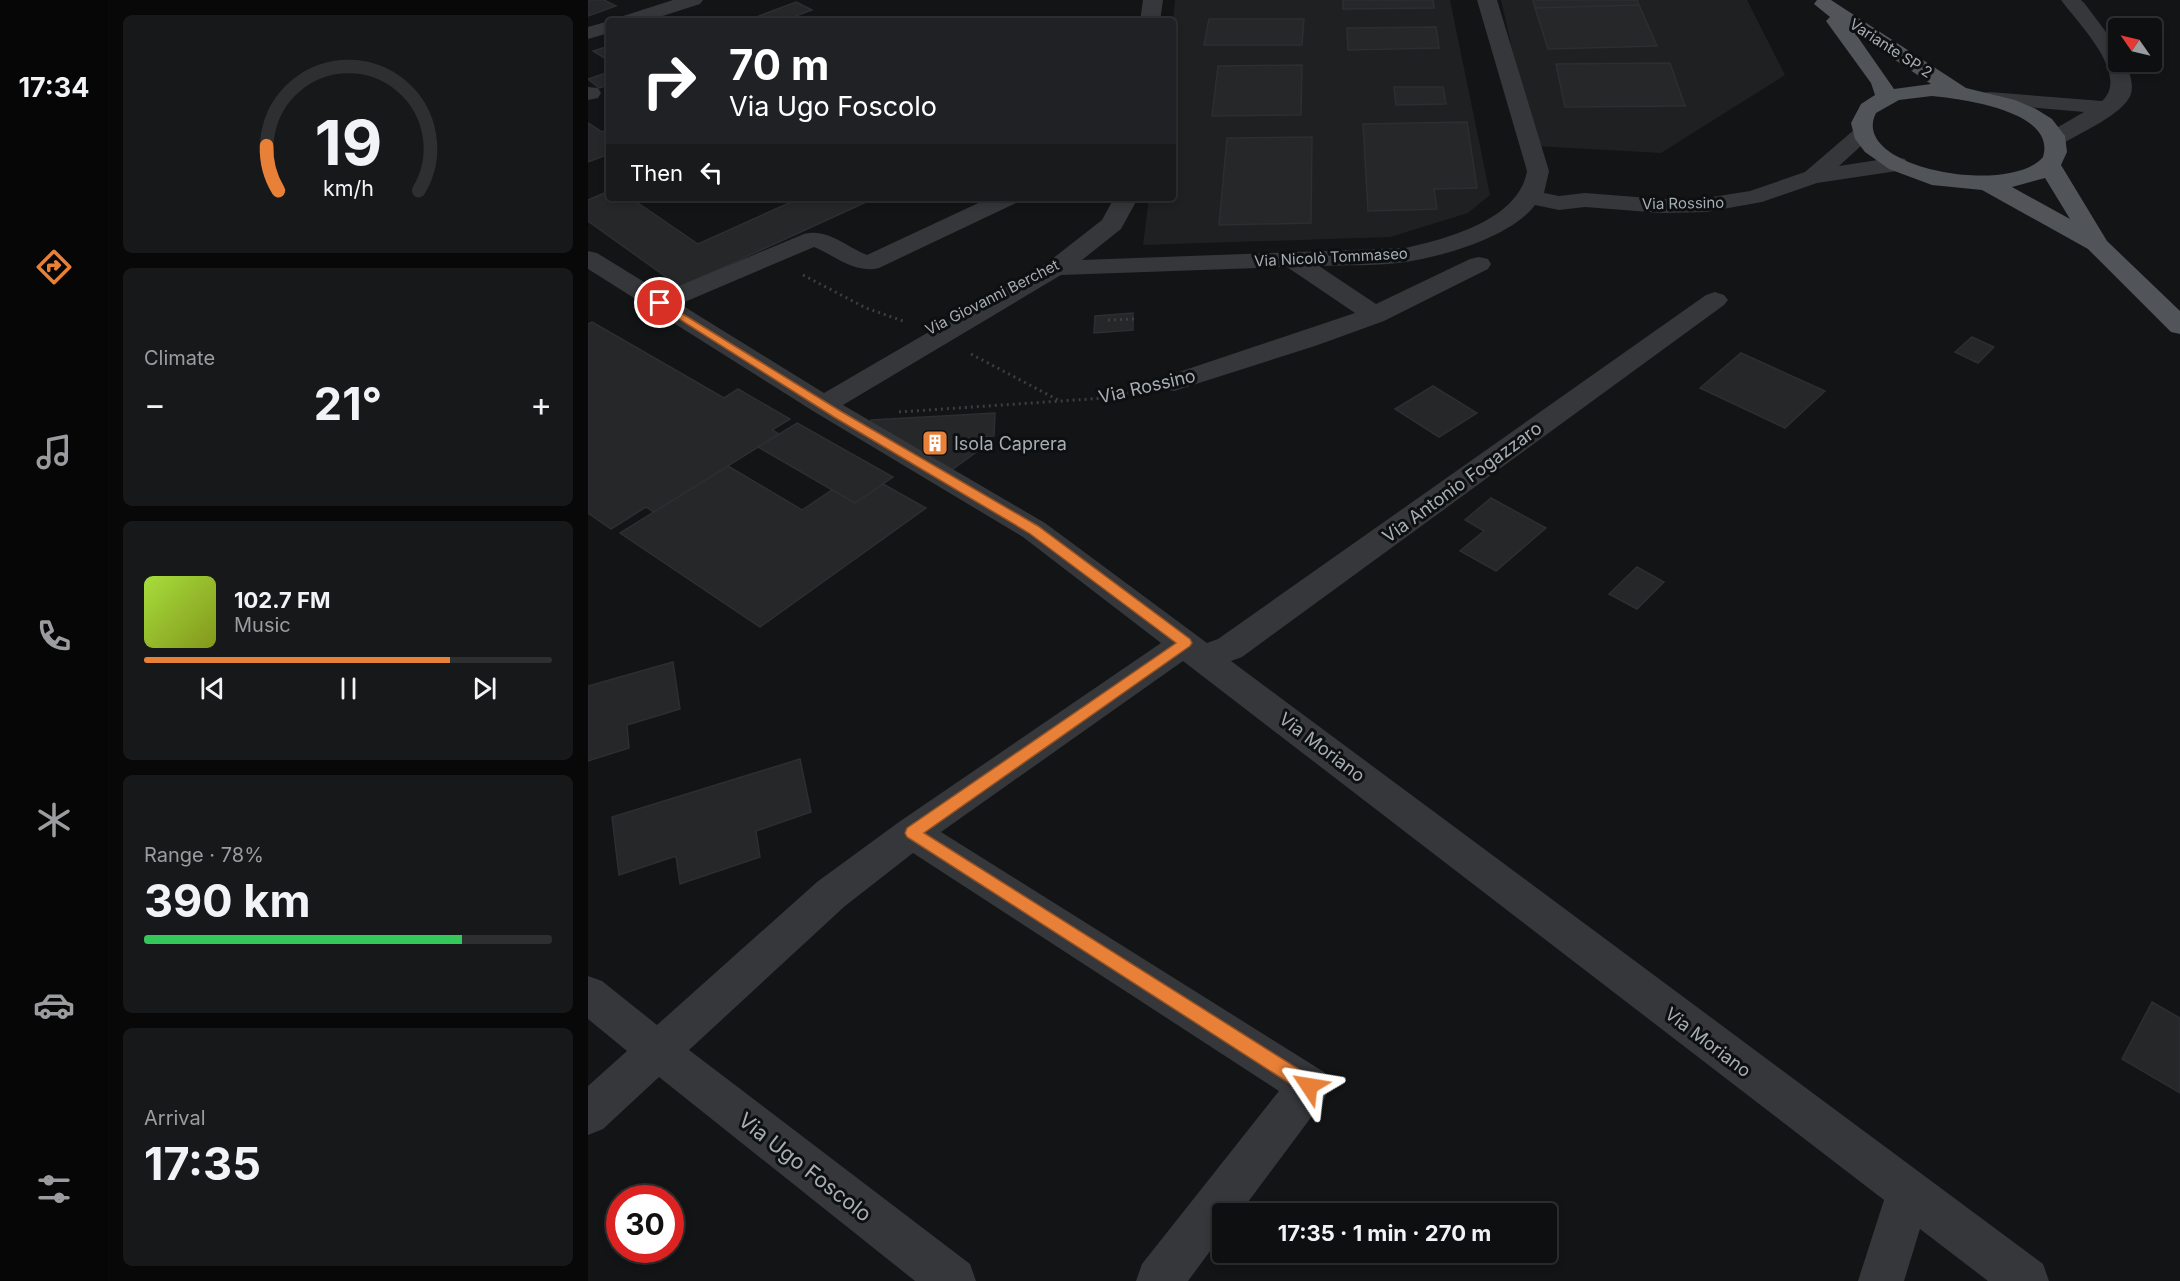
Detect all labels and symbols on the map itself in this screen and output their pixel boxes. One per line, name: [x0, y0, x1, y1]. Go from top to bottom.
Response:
street label: Variante SP 2: [1846, 14, 1936, 82]
north arrow: [2108, 18, 2162, 72]
street label: Via Rossino: [1642, 193, 1724, 213]
street label: Via Nicolò Tommaseo: [1254, 243, 1408, 271]
street label: Via Giovanni Berchet: [922, 255, 1062, 339]
pin: [634, 277, 685, 328]
street label: Via Rossino: [1096, 365, 1198, 407]
street label: Via Antonio Fogazzaro: [1378, 417, 1546, 547]
building icon: Isola Caprera: [920, 428, 950, 458]
place label: Isola Caprera: [954, 433, 1067, 454]
street label: Via Moriano: [1275, 708, 1369, 786]
street label: Via Moriano: [1661, 1003, 1755, 1081]
position arrow: [1277, 1054, 1341, 1118]
street label: Via Ugo Foscolo: [734, 1107, 876, 1227]
speed limit sign: 30: [606, 1185, 684, 1263]

